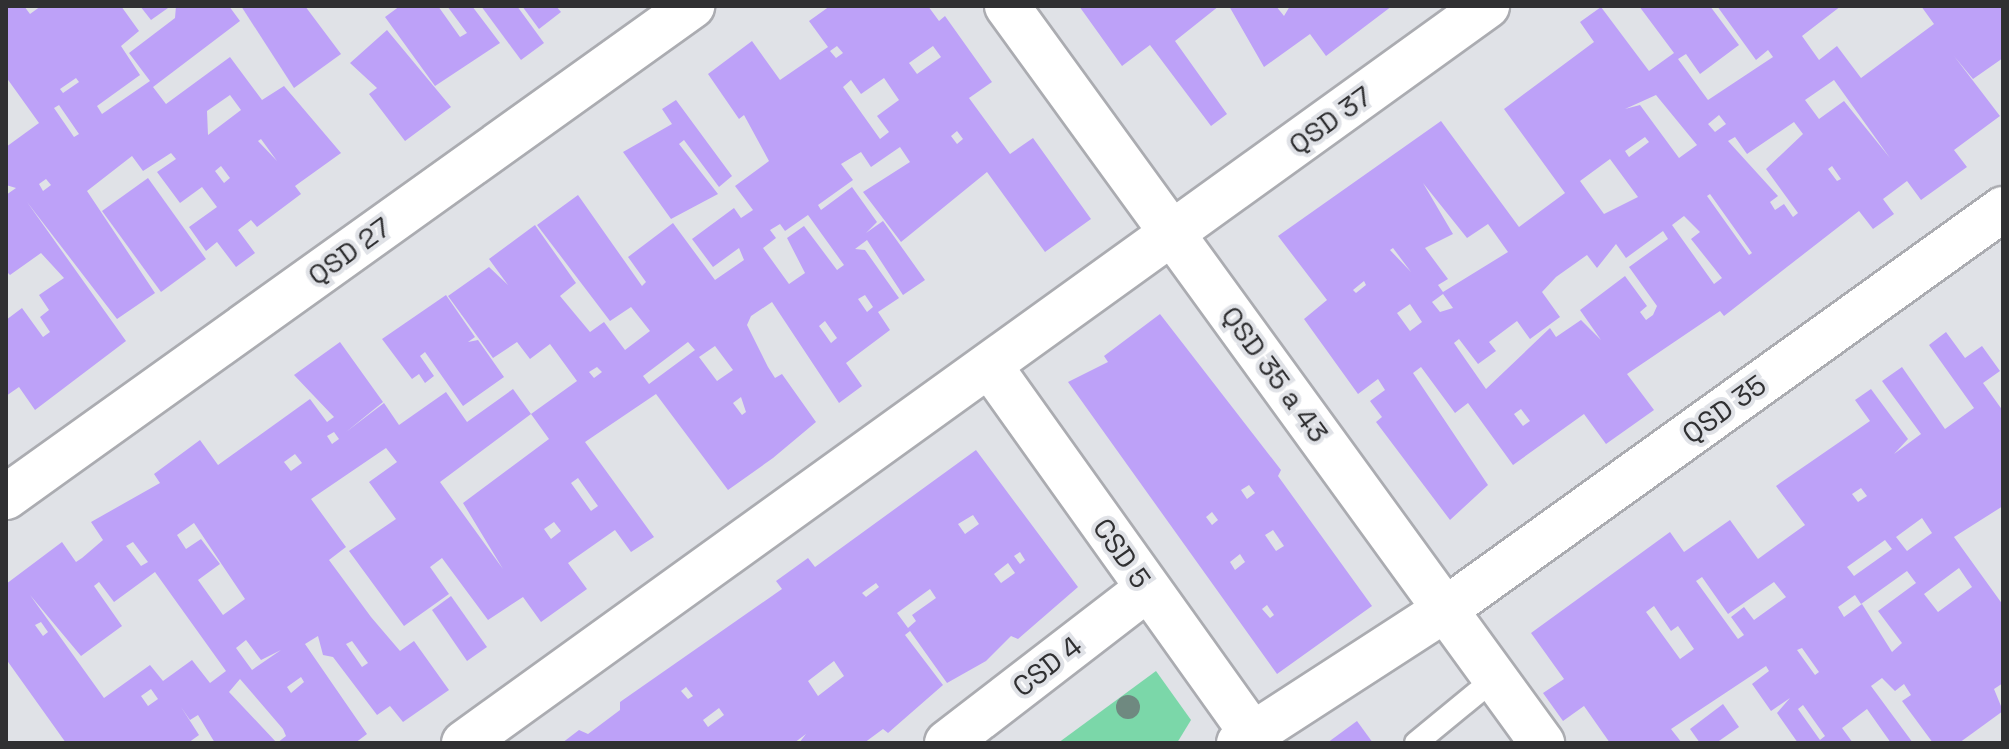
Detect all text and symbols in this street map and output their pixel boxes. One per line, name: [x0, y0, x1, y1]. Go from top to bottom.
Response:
street label: QSD 37: [1282, 79, 1378, 161]
street label: QSD 27: [301, 210, 397, 292]
street label: QSD 35 a 43: [1214, 299, 1336, 449]
street label: QSD 35: [1676, 367, 1772, 451]
street label: CSD 5: [1086, 512, 1158, 594]
street label: CSD 4: [1006, 629, 1088, 703]

